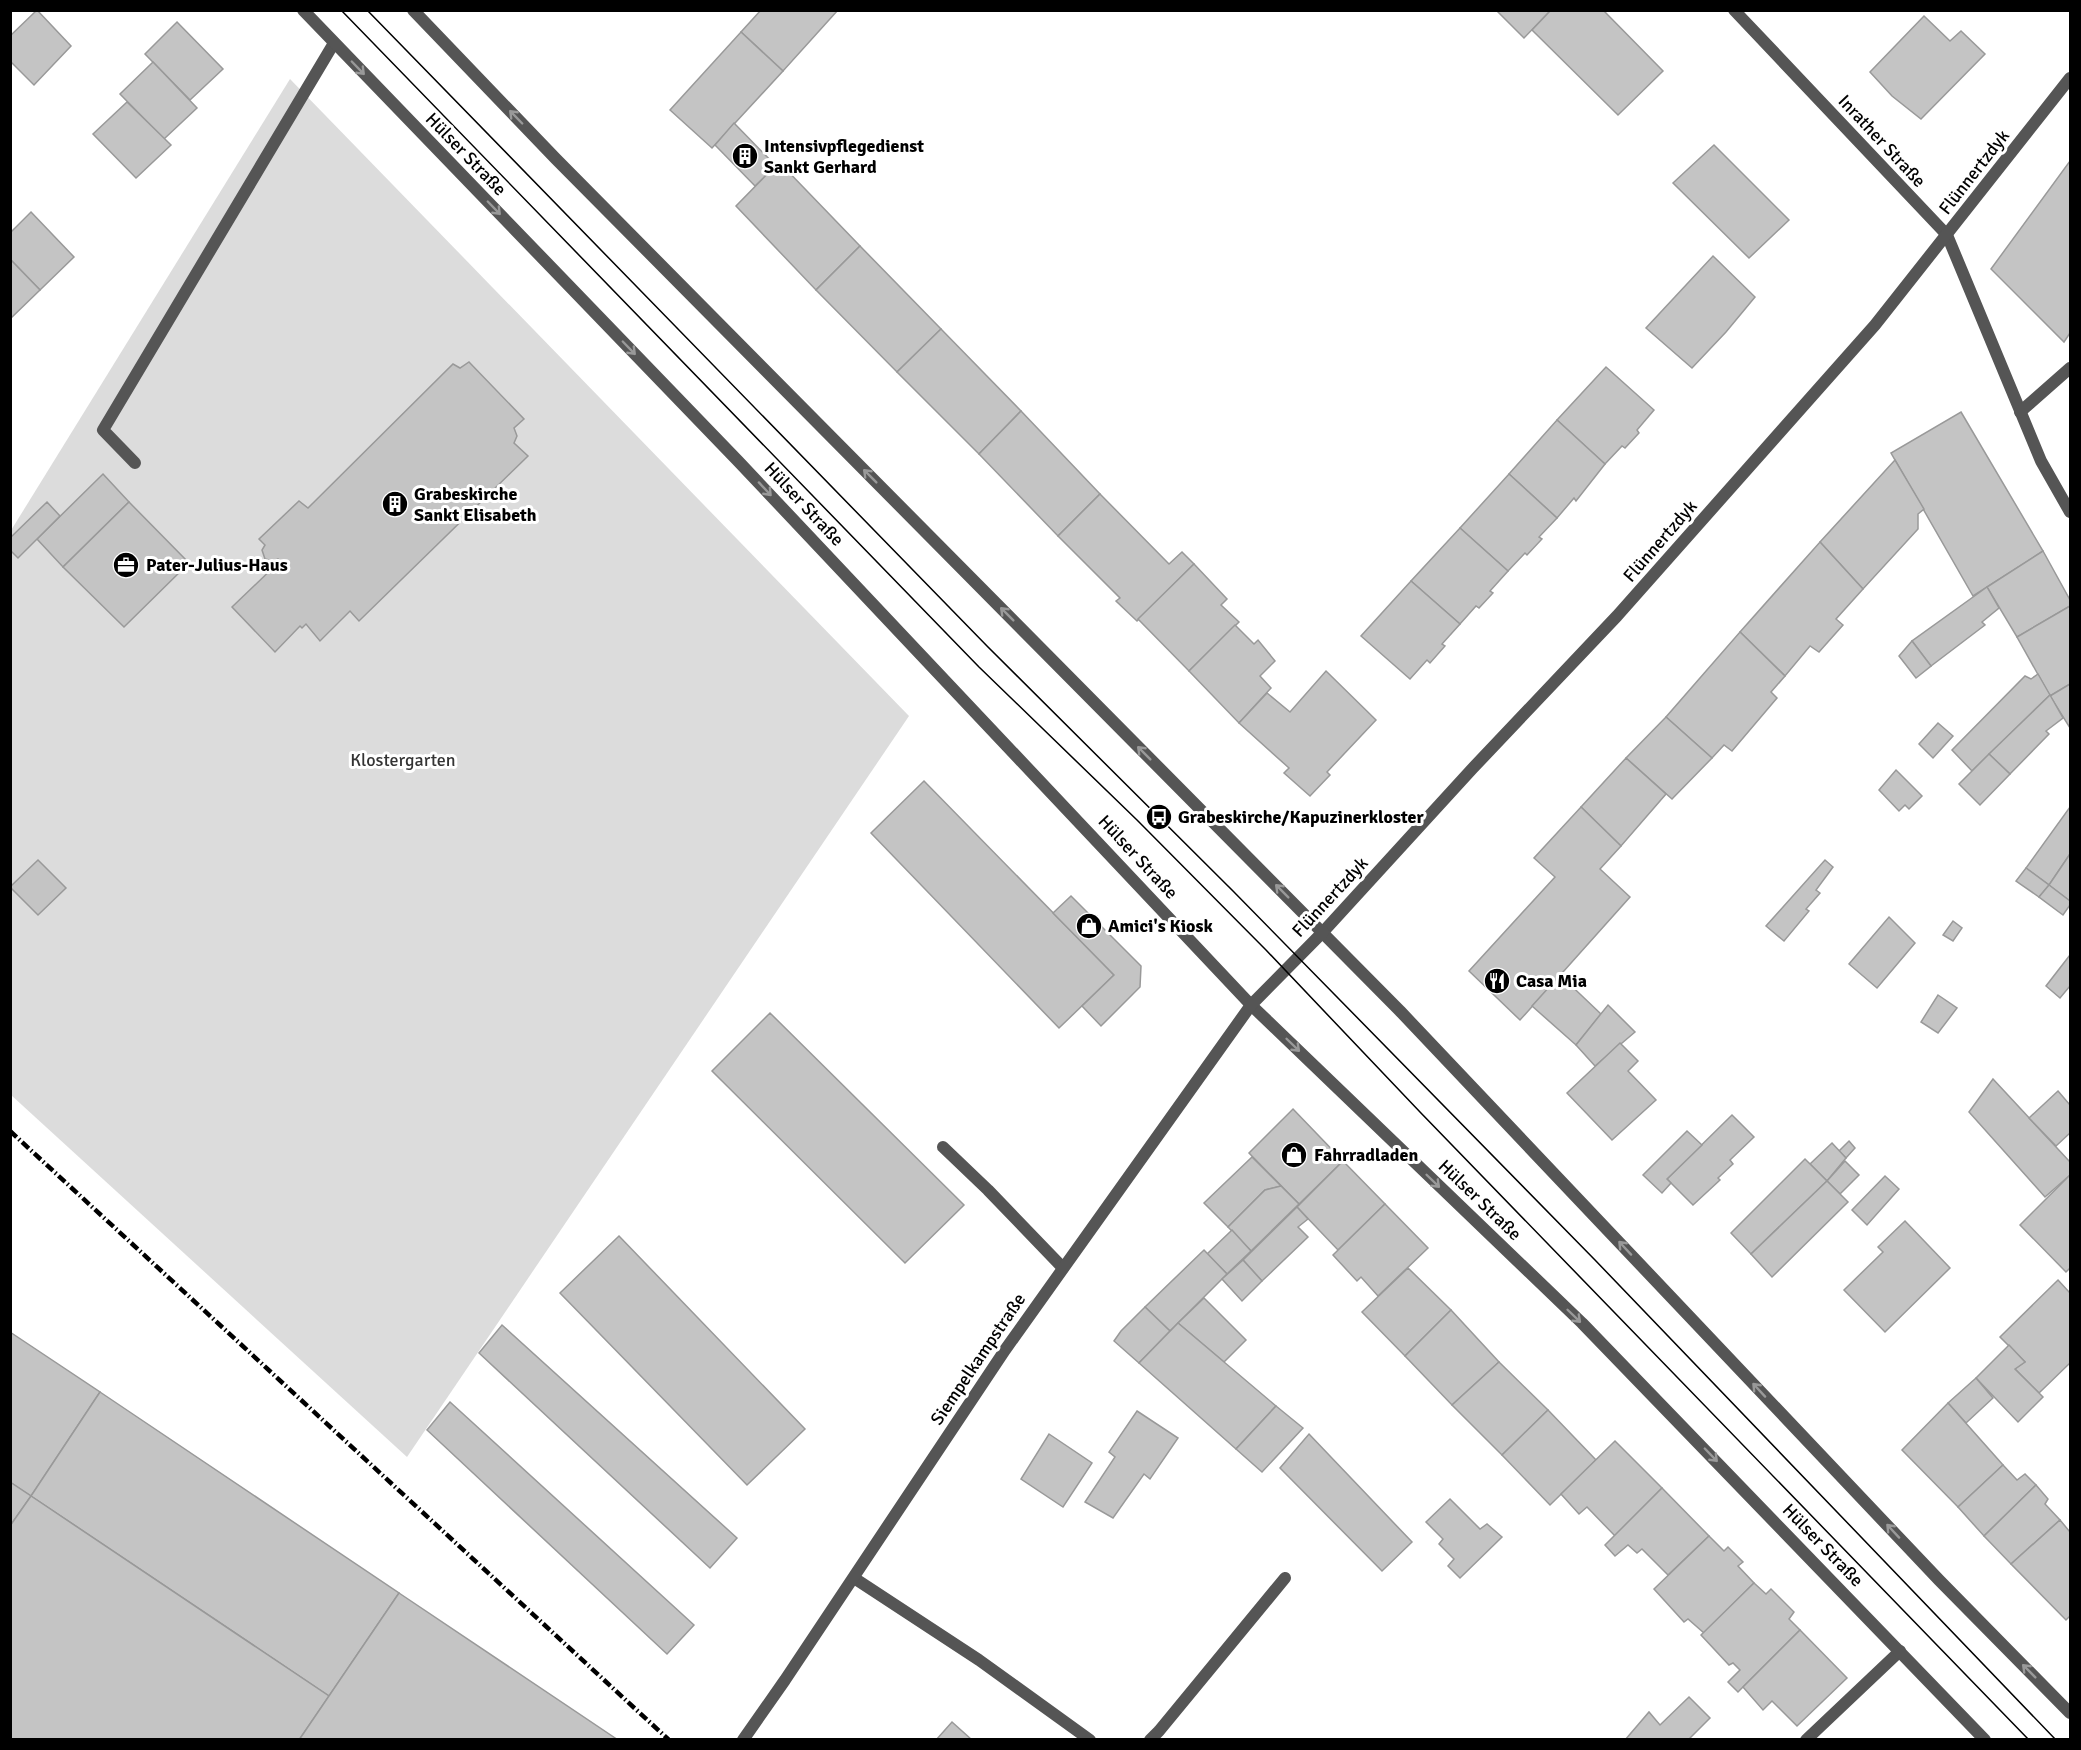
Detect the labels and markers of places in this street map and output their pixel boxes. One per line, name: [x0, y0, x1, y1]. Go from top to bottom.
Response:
place label: Intensivpflegedienst Sankt Gerhard: [764, 135, 924, 178]
building icon: Intensivpflegedienst Sankt Gerhard: [730, 141, 760, 171]
place label: Grabeskirche Sankt Elisabeth: [414, 483, 537, 526]
building icon: Grabeskirche Sankt Elisabeth: [380, 489, 410, 519]
office icon: Pater-Julius-Haus: [111, 550, 141, 580]
place label: Pater-Julius-Haus: [146, 554, 288, 576]
bus stop icon: Grabeskirche/Kapuzinerkloster: [1144, 802, 1174, 832]
place label: Grabeskirche/Kapuzinerkloster: [1178, 806, 1424, 828]
shop icon: Amici's Kiosk: [1074, 911, 1104, 941]
place label: Amici's Kiosk: [1108, 915, 1213, 937]
restaurant icon: Casa Mia: [1482, 966, 1512, 996]
place label: Casa Mia: [1516, 970, 1587, 992]
shop icon: Fahrradladen: [1279, 1140, 1309, 1170]
place label: Fahrradladen: [1314, 1144, 1418, 1166]

